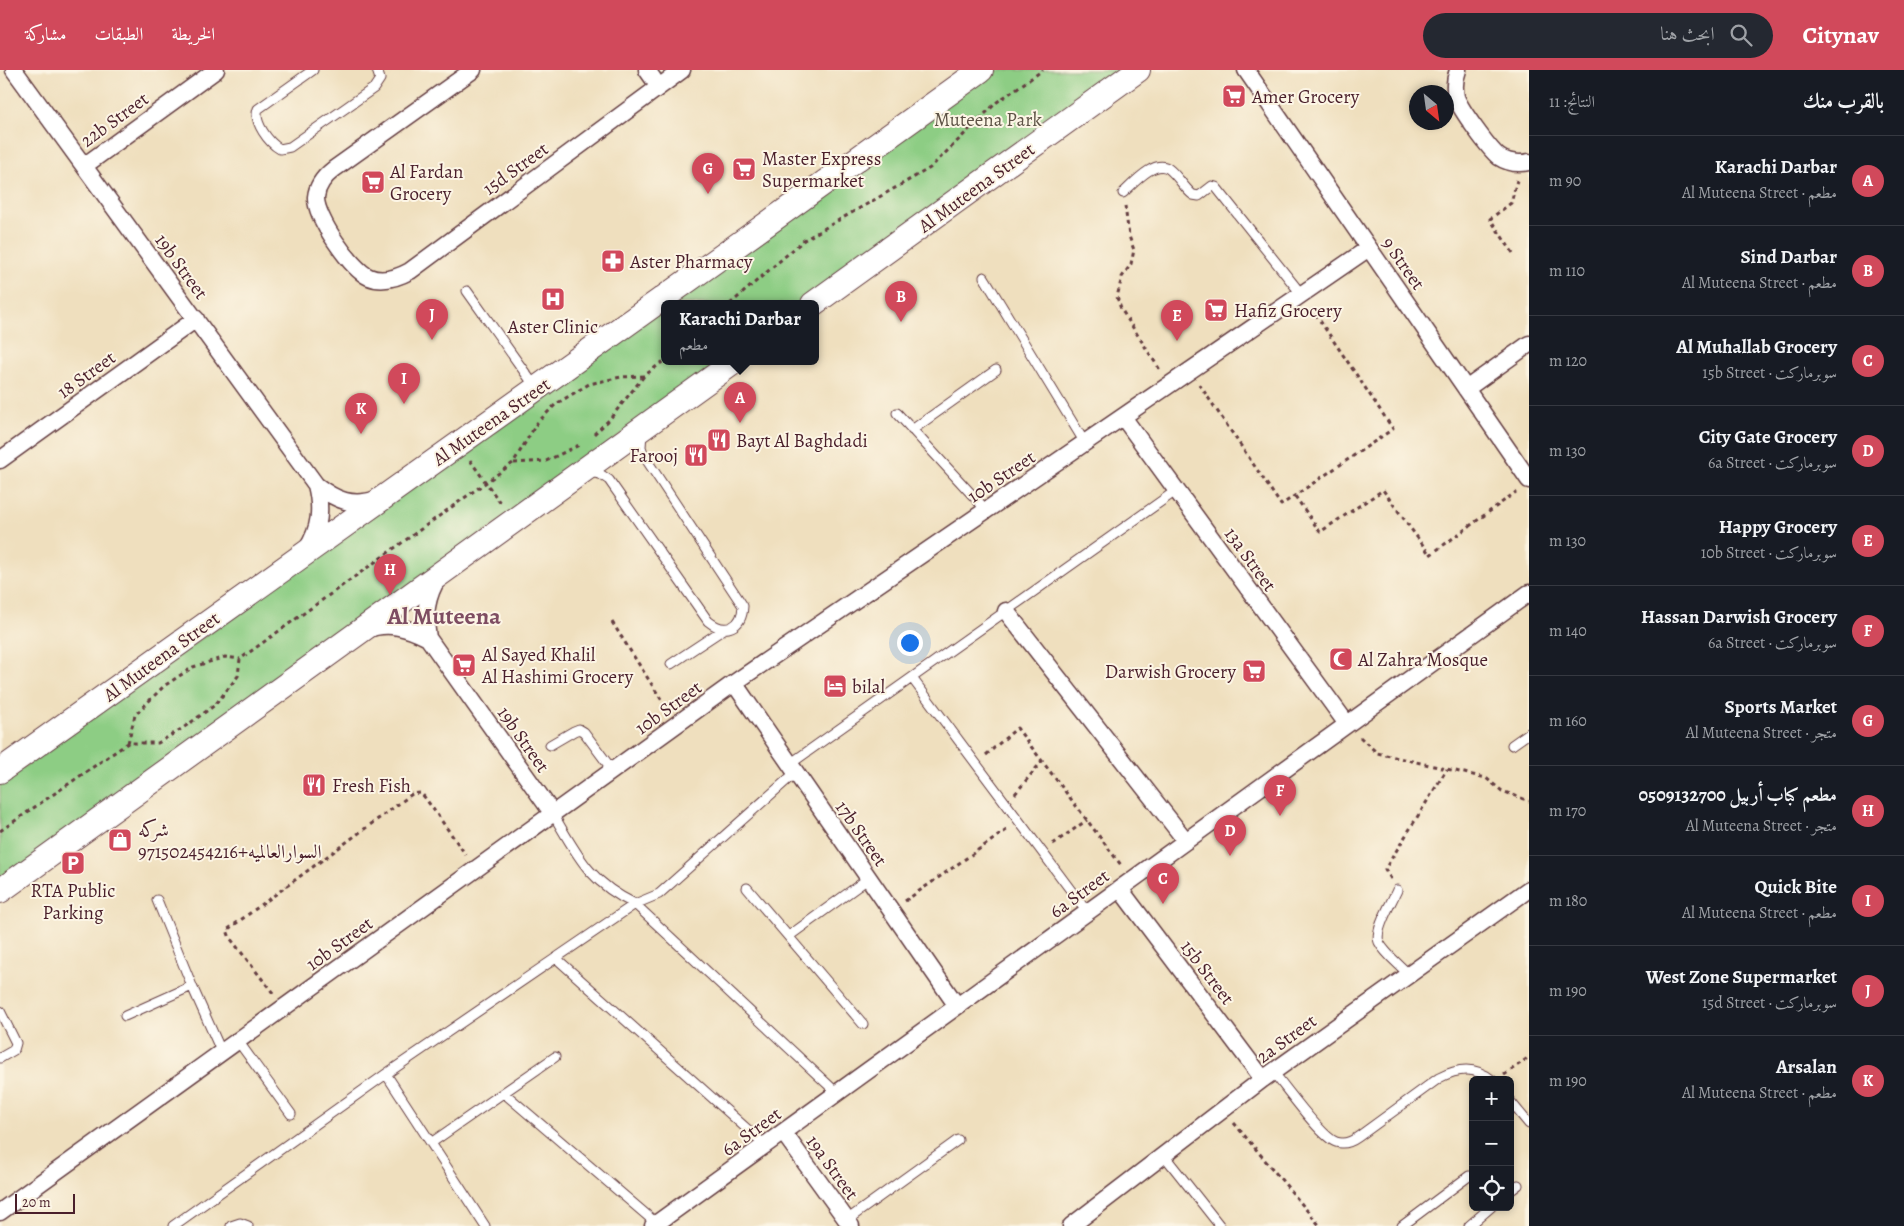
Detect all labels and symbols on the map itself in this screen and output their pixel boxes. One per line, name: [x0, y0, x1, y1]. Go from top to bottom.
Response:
supermarket icon: Amer Grocery: [1221, 83, 1247, 109]
place label: Amer Grocery: [1251, 84, 1360, 110]
north arrow: [1409, 85, 1454, 130]
street label: 22b Street: [75, 86, 154, 153]
park label: Muteena Park: [934, 107, 1043, 133]
street label: 15d Street: [477, 136, 554, 201]
street label: Al Muteena Street: [912, 137, 1040, 240]
place label: Master Express Supermarket: [762, 146, 881, 194]
pin: G: [692, 153, 724, 194]
supermarket icon: Master Express Supermarket: [731, 156, 757, 182]
place label: Al Fardan Grocery: [389, 159, 463, 207]
supermarket icon: Al Fardan Grocery: [360, 169, 386, 195]
street label: 19b Street: [149, 228, 214, 305]
street label: 9 Street: [1376, 232, 1431, 295]
pharmacy icon: Aster Pharmacy: [600, 248, 626, 274]
place label: Aster Pharmacy: [629, 249, 753, 275]
pin: B: [885, 281, 917, 322]
hospital icon: Aster Clinic: [540, 286, 566, 312]
supermarket icon: Hafiz Grocery: [1203, 297, 1229, 323]
place label: Hafiz Grocery: [1234, 298, 1342, 324]
pin: J: [416, 299, 448, 340]
pin: E: [1161, 300, 1193, 341]
place label: Aster Clinic: [507, 314, 598, 340]
street label: 18 Street: [52, 345, 121, 405]
pin: I: [388, 363, 420, 404]
street label: Al Muteena Street: [427, 372, 556, 473]
pin: A: [724, 382, 756, 423]
pin: K: [345, 393, 377, 434]
restaurant icon: Bayt Al Baghdadi: [706, 427, 732, 453]
place label: Bayt Al Baghdadi: [736, 428, 868, 454]
restaurant icon: Farooj: [683, 442, 709, 468]
place label: Farooj: [629, 443, 678, 469]
street label: 10b Street: [962, 445, 1041, 509]
street label: 13a Street: [1218, 522, 1282, 597]
pin: H: [374, 554, 406, 595]
district label: Al Muteena: [386, 600, 501, 632]
street label: Al Muteena Street: [97, 606, 225, 709]
your location: [897, 630, 923, 656]
place label: Al Sayed Khalil Al Hashimi Grocery: [481, 642, 634, 690]
mosque icon: Al Zahra Mosque: [1328, 646, 1354, 672]
place label: Al Zahra Mosque: [1357, 647, 1488, 673]
supermarket icon: Al Sayed Khalil Al Hashimi Grocery: [451, 652, 477, 678]
supermarket icon: Darwish Grocery: [1241, 658, 1267, 684]
place label: Darwish Grocery: [1105, 659, 1237, 685]
hotel icon: bilal: [822, 673, 848, 699]
place label: bilal: [852, 674, 886, 700]
street label: 10b Street: [630, 675, 707, 741]
street label: 19b Street: [491, 701, 555, 778]
restaurant icon: Fresh Fish: [301, 772, 327, 798]
place label: Fresh Fish: [332, 773, 411, 799]
pin: F: [1264, 775, 1296, 816]
street label: 17b Street: [829, 796, 893, 872]
pin: D: [1214, 815, 1246, 856]
place label: شركه السوارالعالميه+971502454216: [138, 817, 322, 865]
shop icon: شركه السوارالعالميه+971502454216: [107, 827, 133, 853]
parking icon: RTA Public Parking: [60, 850, 86, 876]
street label: 6a Street: [1044, 863, 1115, 924]
pin: C: [1147, 863, 1179, 904]
place label: RTA Public Parking: [31, 878, 115, 926]
street label: 10b Street: [301, 911, 378, 977]
street label: 15b Street: [1174, 935, 1240, 1010]
street label: 2a Street: [1251, 1008, 1322, 1069]
street label: 6a Street: [716, 1101, 787, 1162]
street label: 19a Street: [800, 1130, 865, 1205]
scale bar: [15, 1191, 75, 1214]

